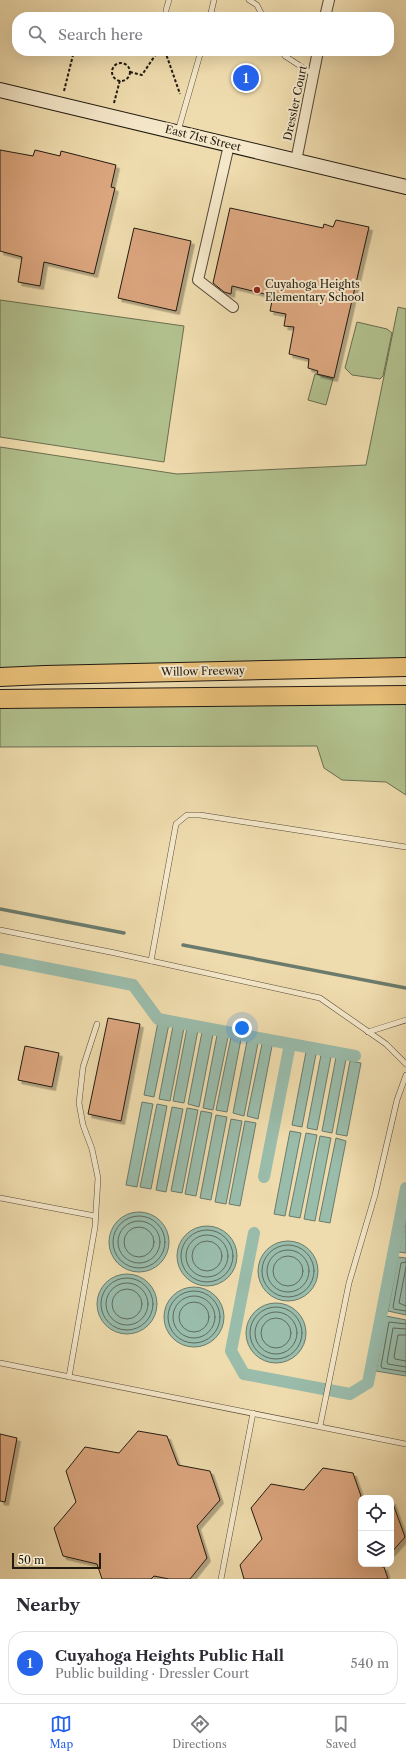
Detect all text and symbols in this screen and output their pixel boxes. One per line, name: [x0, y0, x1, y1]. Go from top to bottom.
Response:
search box: [12, 12, 394, 56]
icon: search: [26, 23, 48, 45]
text: Search here: [58, 25, 143, 44]
pin: 1: [233, 63, 259, 93]
street label: Dressler Court: [280, 64, 310, 142]
street label: East 71st Street: [164, 122, 242, 154]
place label: Cuyahoga Heights Elementary School: [265, 277, 365, 304]
marker: Cuyahoga Heights Elementary School: [252, 285, 262, 295]
street label: Willow Freeway: [160, 663, 246, 679]
your location: [232, 1018, 252, 1038]
map controls: [358, 1495, 394, 1567]
button: locate: [358, 1495, 394, 1531]
button: layers: [358, 1531, 394, 1567]
scale bar: [12, 1551, 101, 1570]
text: 50 m: [18, 1553, 44, 1567]
text: Nearby: [16, 1595, 80, 1615]
text: Cuyahoga Heights Public Hall: [55, 1646, 284, 1665]
text: 1: [27, 1655, 33, 1671]
text: 540 m: [351, 1655, 389, 1671]
text: Public building · Dressler Court: [55, 1665, 249, 1681]
tab: Map: [50, 1713, 73, 1751]
tab: Directions: [172, 1713, 227, 1751]
tab: Saved: [326, 1713, 356, 1751]

